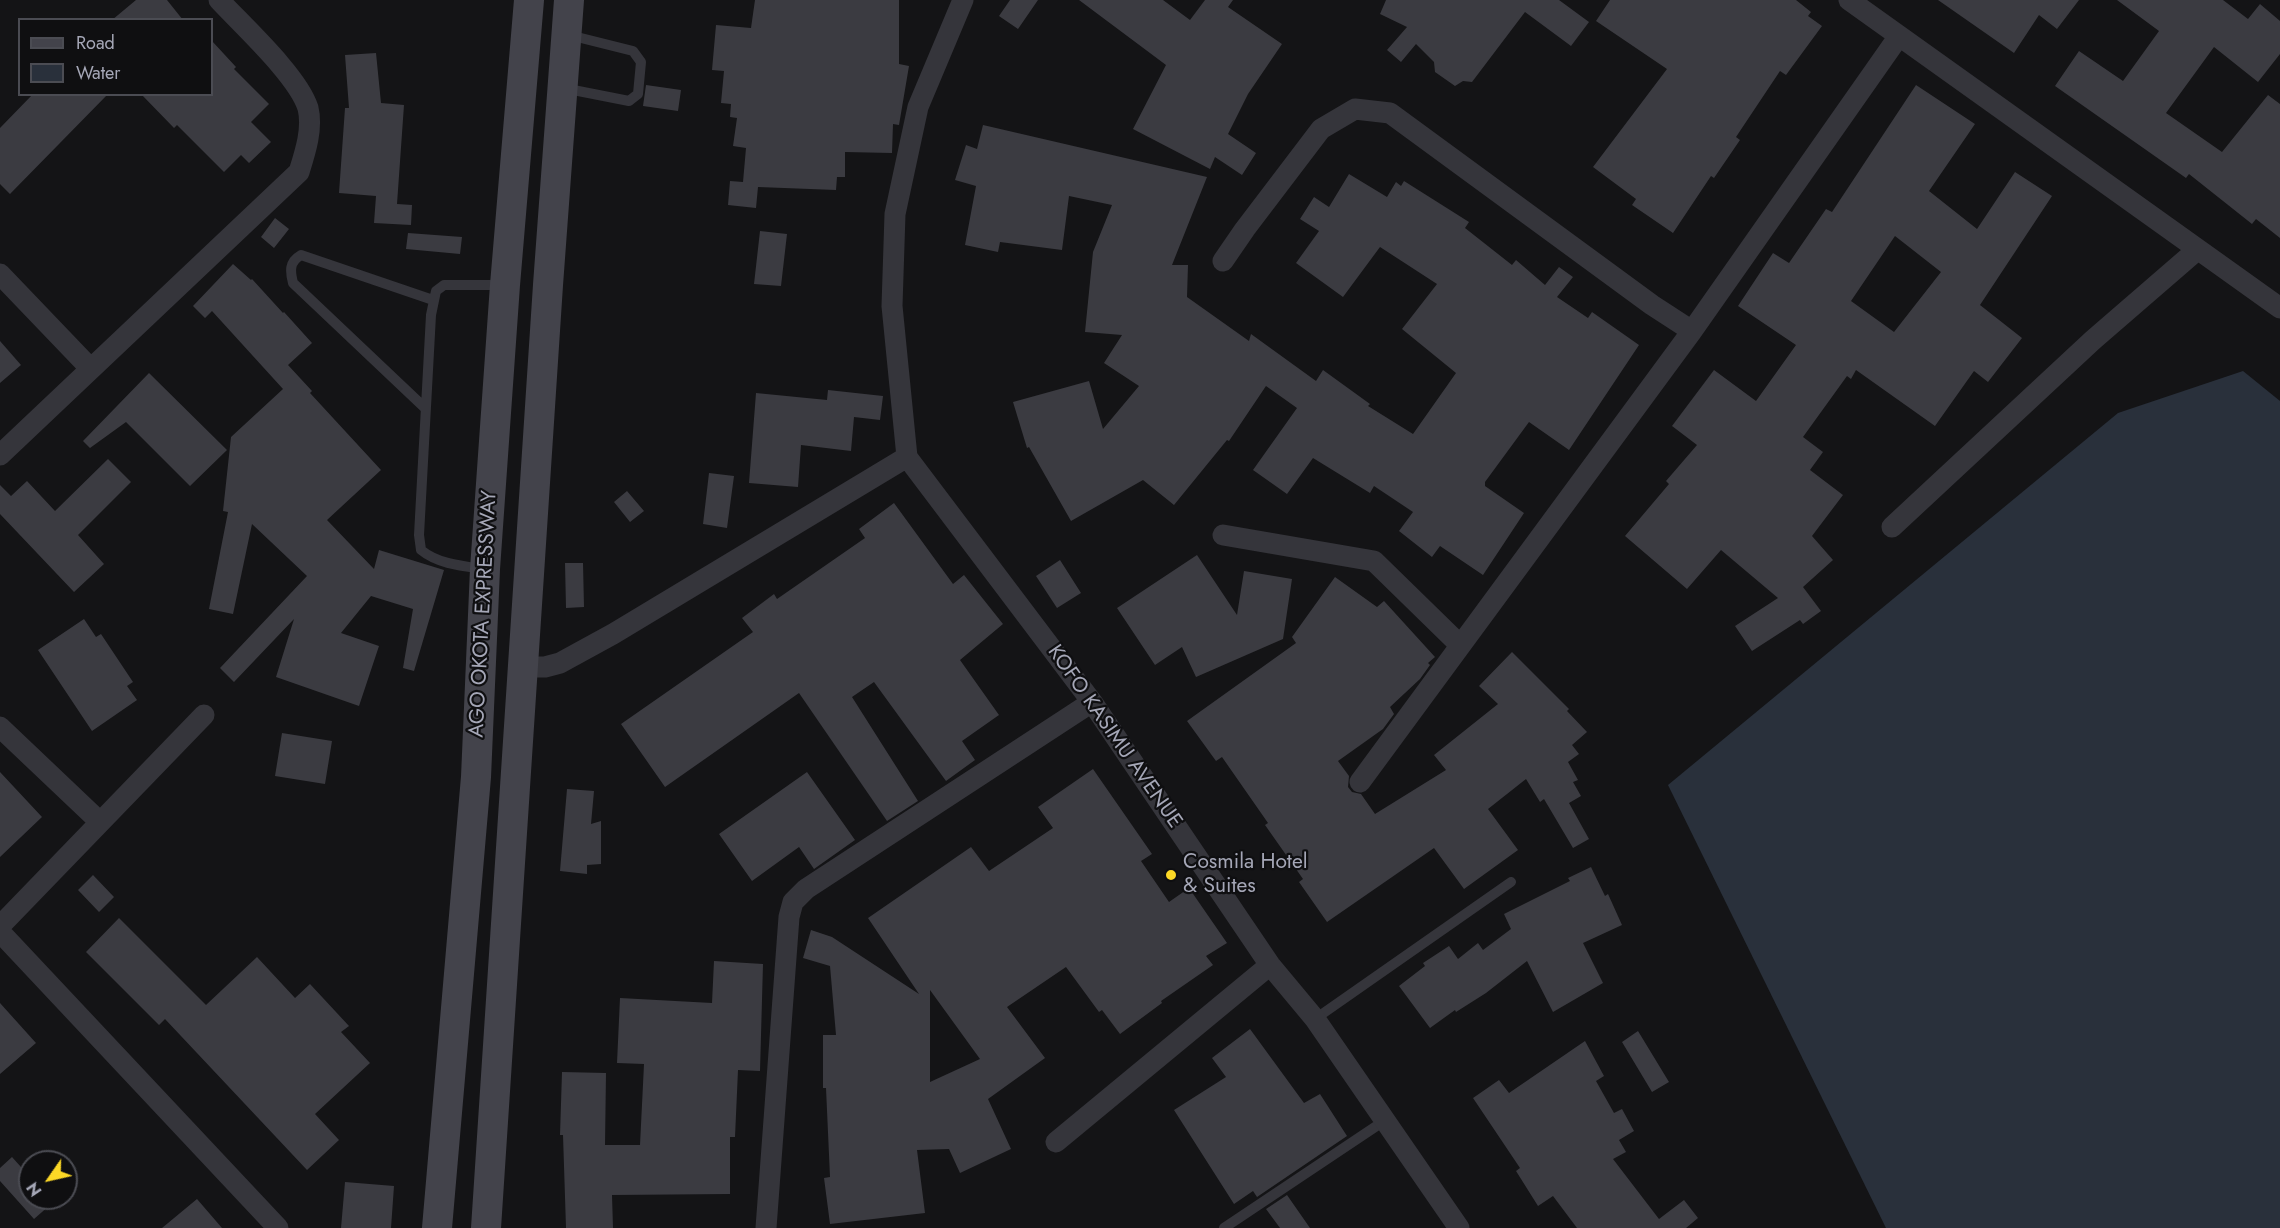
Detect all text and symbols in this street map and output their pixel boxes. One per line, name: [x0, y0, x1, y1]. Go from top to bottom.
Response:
legend: [18, 18, 213, 96]
text: Road: [76, 30, 115, 56]
text: Water: [76, 60, 120, 86]
street label: AGO OKOTA EXPRESSWAY: [465, 490, 503, 738]
street label: KOFO KASIMU AVENUE: [1041, 641, 1187, 833]
place label: Cosmila Hotel & Suites: [1183, 850, 1308, 900]
marker: Cosmila Hotel & Suites: [1164, 868, 1178, 882]
north arrow: [18, 1150, 78, 1210]
text: N: [21, 1178, 47, 1201]

